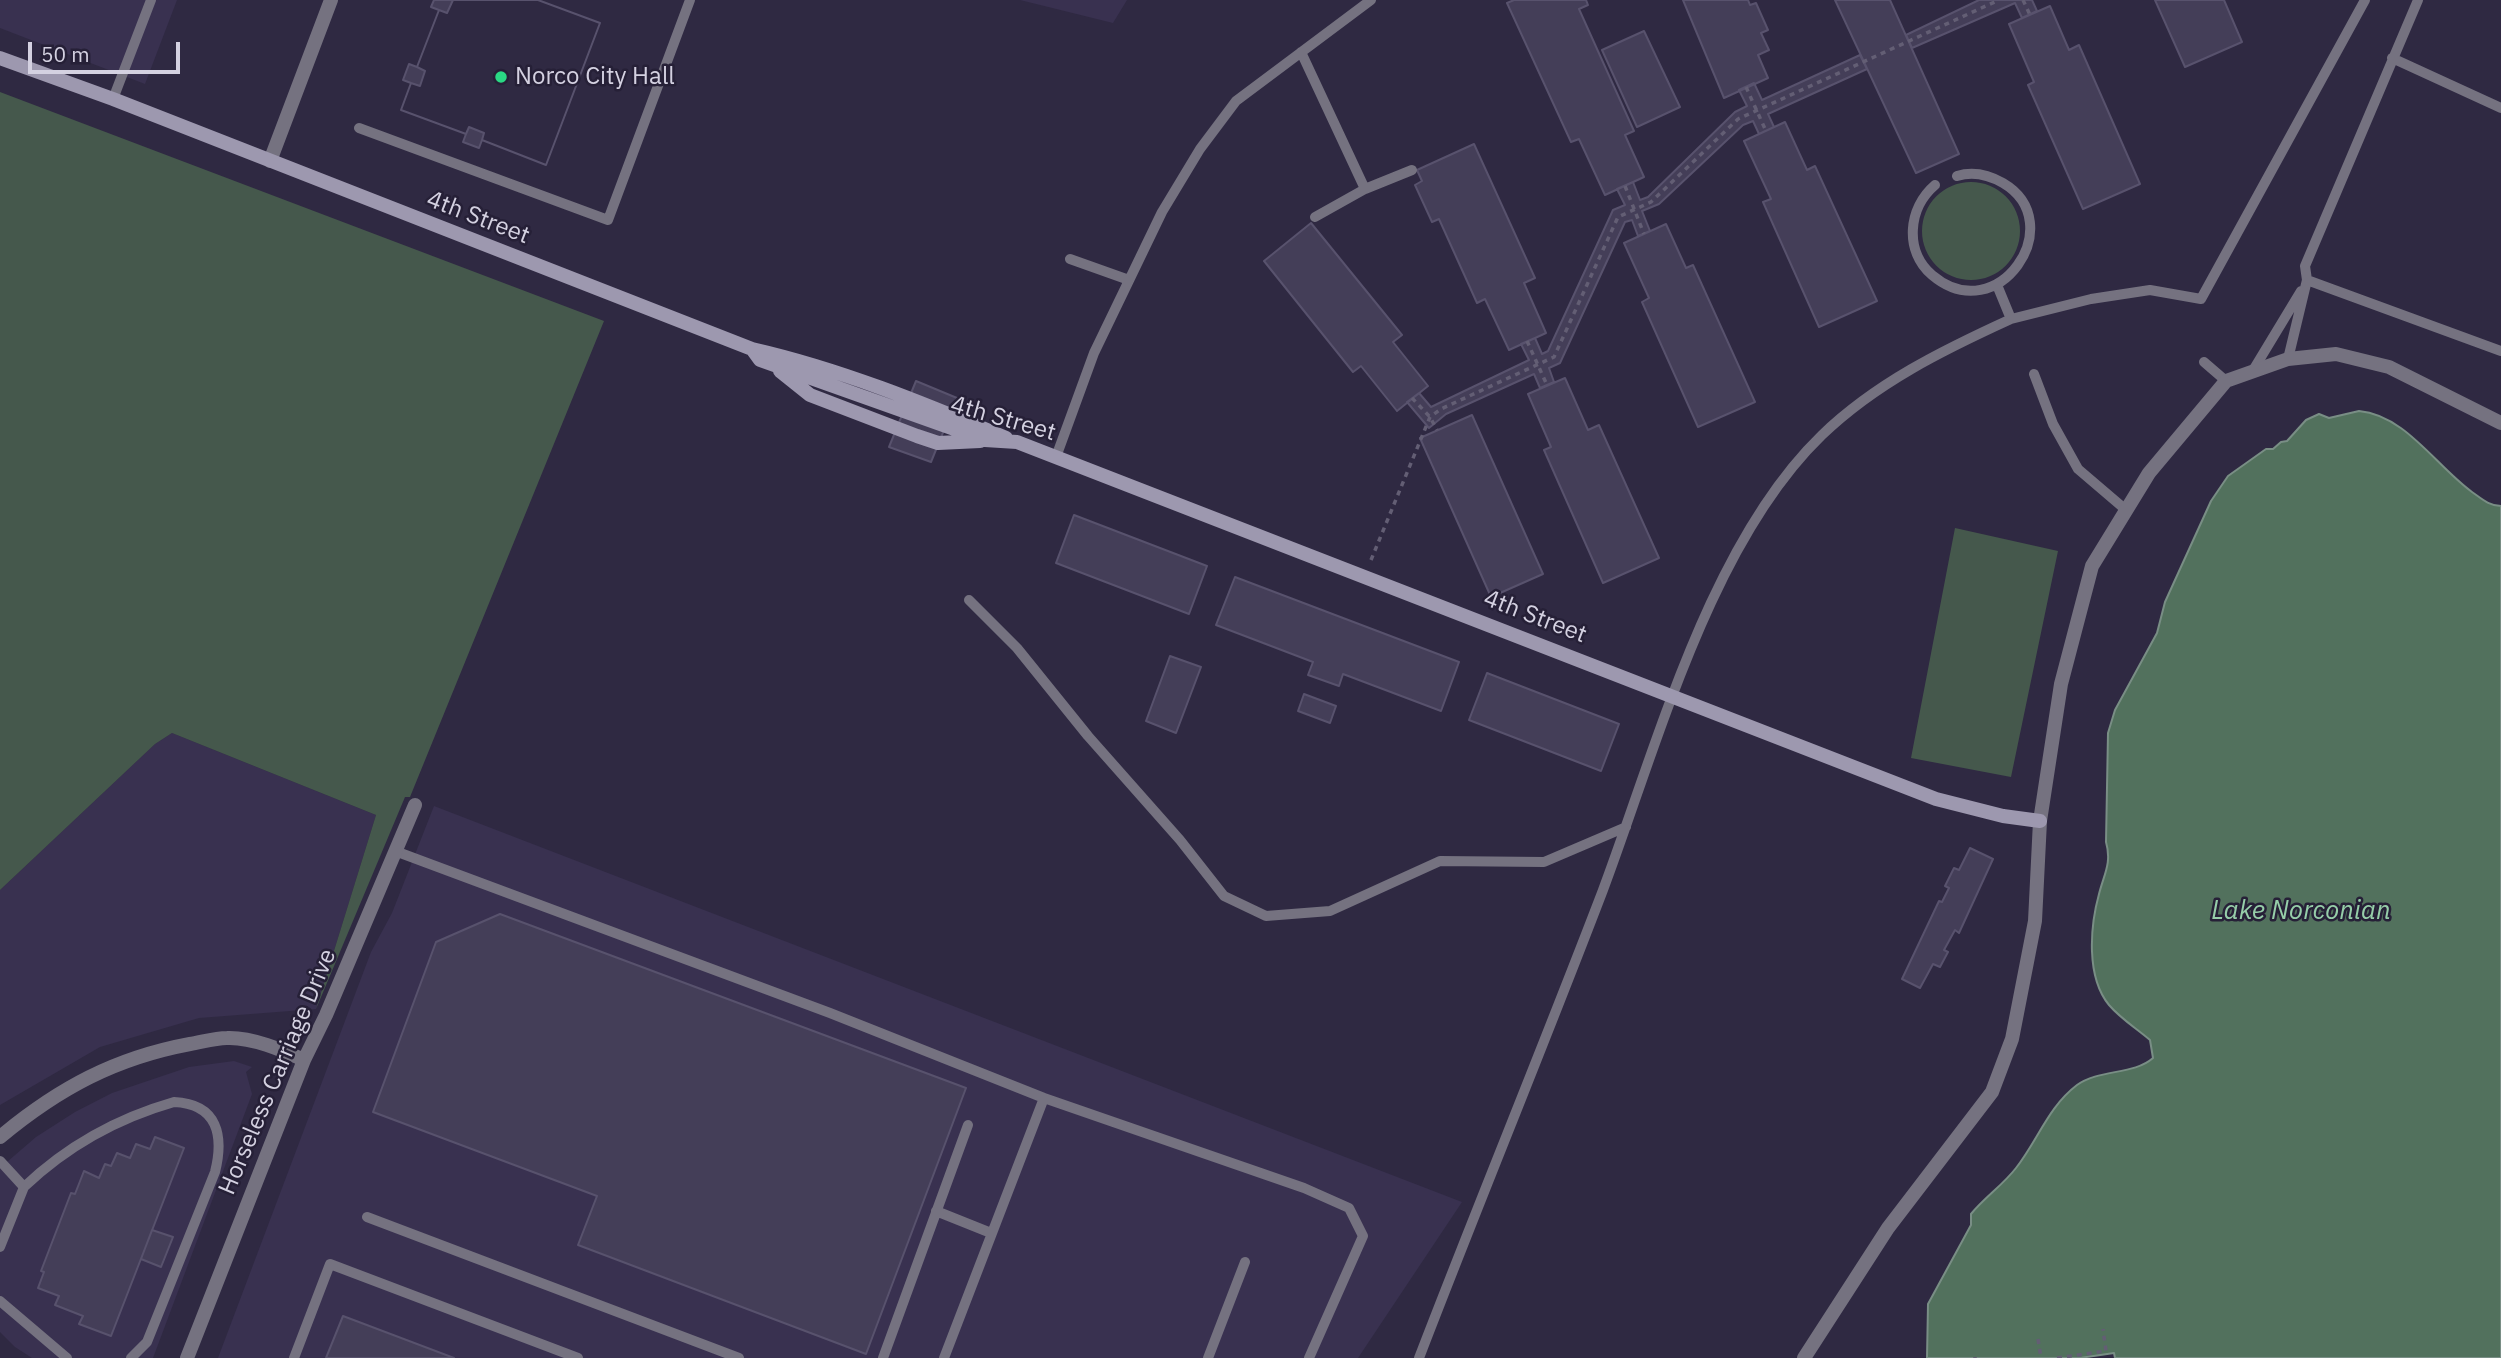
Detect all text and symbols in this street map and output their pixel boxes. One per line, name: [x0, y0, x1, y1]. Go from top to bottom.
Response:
scale bar: [32, 28, 184, 72]
text: 50 m: [41, 40, 90, 68]
place label: Norco City Hall: [515, 63, 675, 91]
marker: Norco City Hall: [493, 69, 509, 85]
street label: 4th Street: [422, 185, 534, 251]
street label: 4th Street: [947, 390, 1059, 448]
street label: 4th Street: [1479, 584, 1591, 650]
water label: Lake Norconian: [2211, 895, 2391, 927]
street label: Horseless Carriage Drive: [213, 945, 343, 1199]

